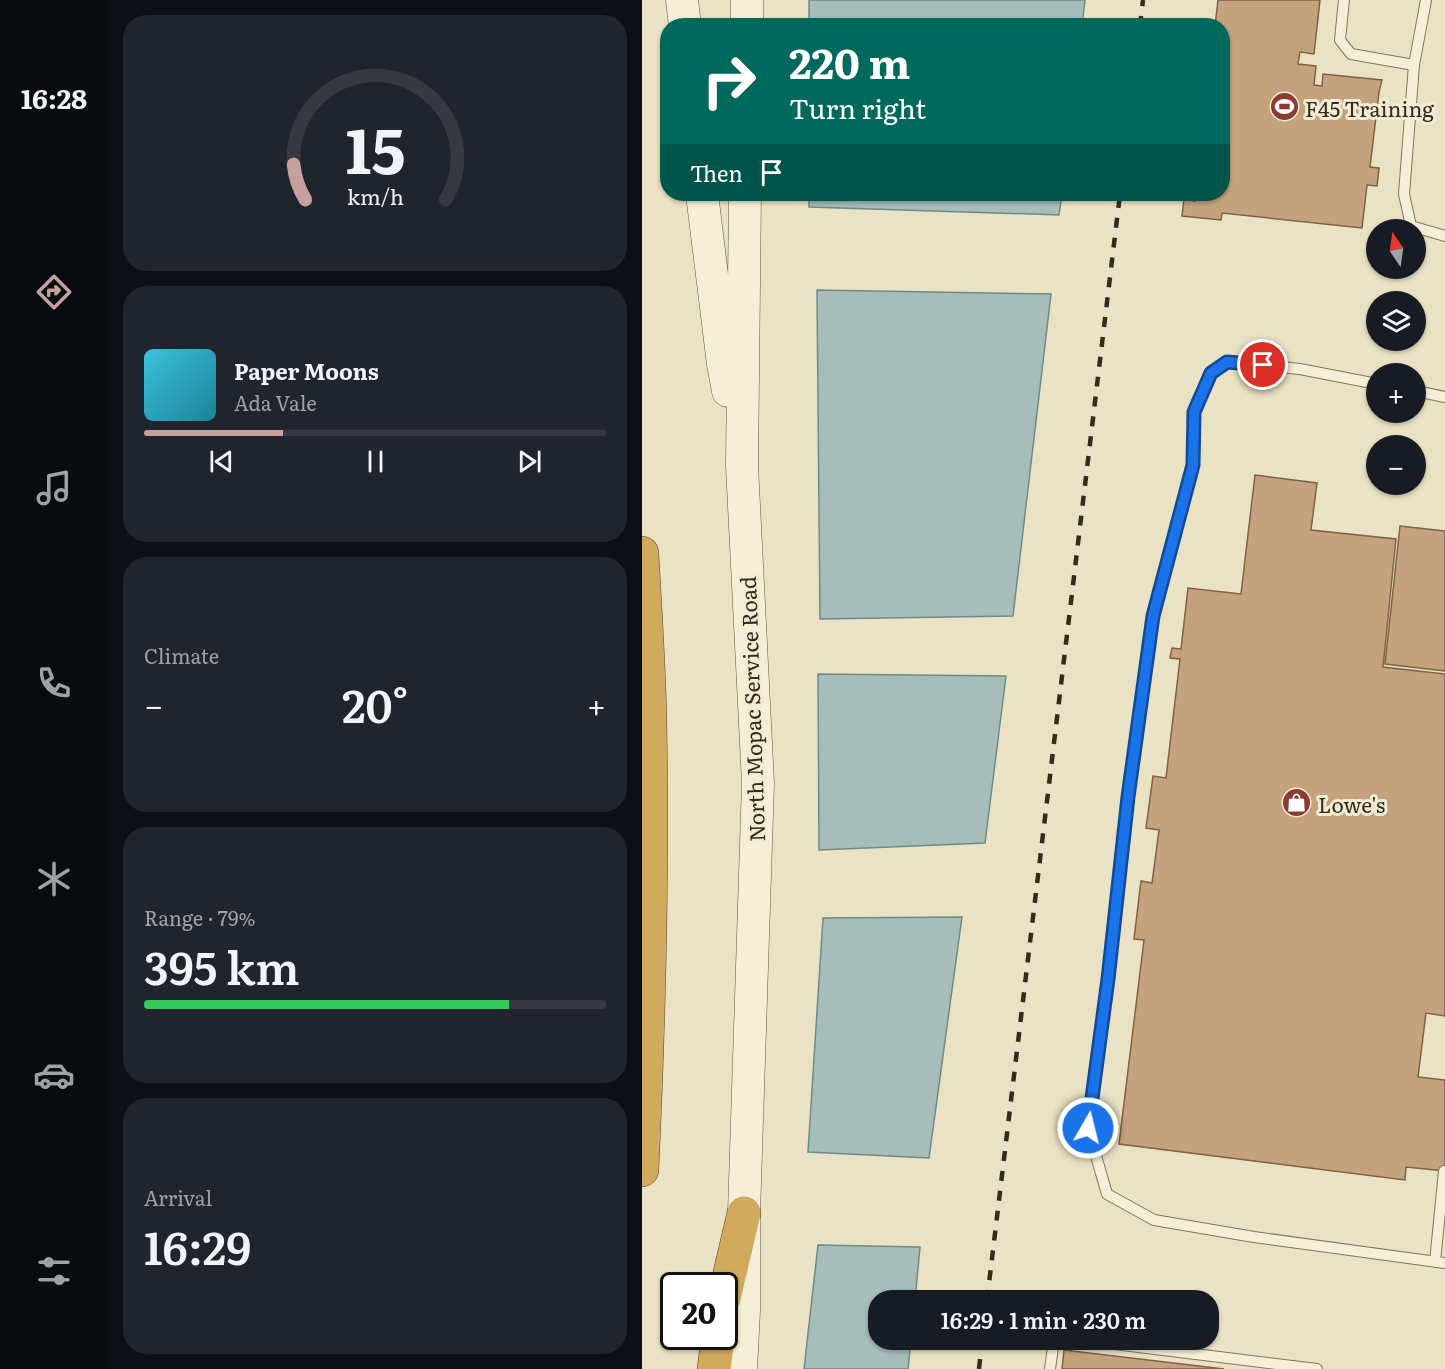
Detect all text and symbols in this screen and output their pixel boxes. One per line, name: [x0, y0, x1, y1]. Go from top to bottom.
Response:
text: 220 m: [789, 30, 910, 92]
icon: right: [690, 42, 768, 120]
text: 16:28: [21, 77, 87, 117]
text: Turn right: [789, 87, 926, 127]
sports icon: F45 Training: [1268, 91, 1300, 123]
place label: F45 Training: [1305, 92, 1434, 123]
text: 15: [345, 101, 405, 193]
text: Then: [690, 156, 743, 189]
icon: arrive: [755, 156, 788, 189]
text: km/h: [346, 180, 404, 212]
north arrow: [1366, 219, 1426, 279]
map controls: [1366, 219, 1426, 495]
icon: directions: [33, 271, 75, 313]
button: layers: [1366, 291, 1426, 351]
pin: [1237, 339, 1288, 390]
icon: arrive: [1246, 348, 1279, 381]
text: Paper Moons: [234, 354, 379, 387]
button: +: [1366, 363, 1426, 423]
text: Ada Vale: [234, 387, 317, 417]
button: −: [1366, 435, 1426, 495]
icon: previous: [205, 445, 238, 478]
icon: pause: [359, 445, 392, 478]
icon: next: [513, 445, 546, 478]
icon: music: [33, 467, 75, 509]
street label: North Mopac Service Road: [731, 576, 771, 842]
text: Climate: [144, 640, 219, 670]
icon: phone: [33, 662, 75, 704]
text: 20°: [342, 670, 408, 737]
text: −: [144, 679, 163, 728]
text: +: [587, 679, 606, 728]
shop icon: Lowe's: [1281, 787, 1313, 819]
place label: Lowe's: [1318, 788, 1385, 819]
icon: climate: [33, 858, 75, 900]
text: Range · 79%: [144, 902, 255, 932]
text: 395 km: [144, 932, 300, 999]
icon: car: [33, 1054, 75, 1096]
position arrow: [1056, 1096, 1120, 1160]
text: Arrival: [144, 1182, 212, 1212]
text: 16:29: [144, 1212, 251, 1279]
icon: filters: [33, 1250, 75, 1292]
speed limit sign: 20: [660, 1272, 738, 1350]
text: 16:29 · 1 min · 230 m: [941, 1303, 1146, 1336]

